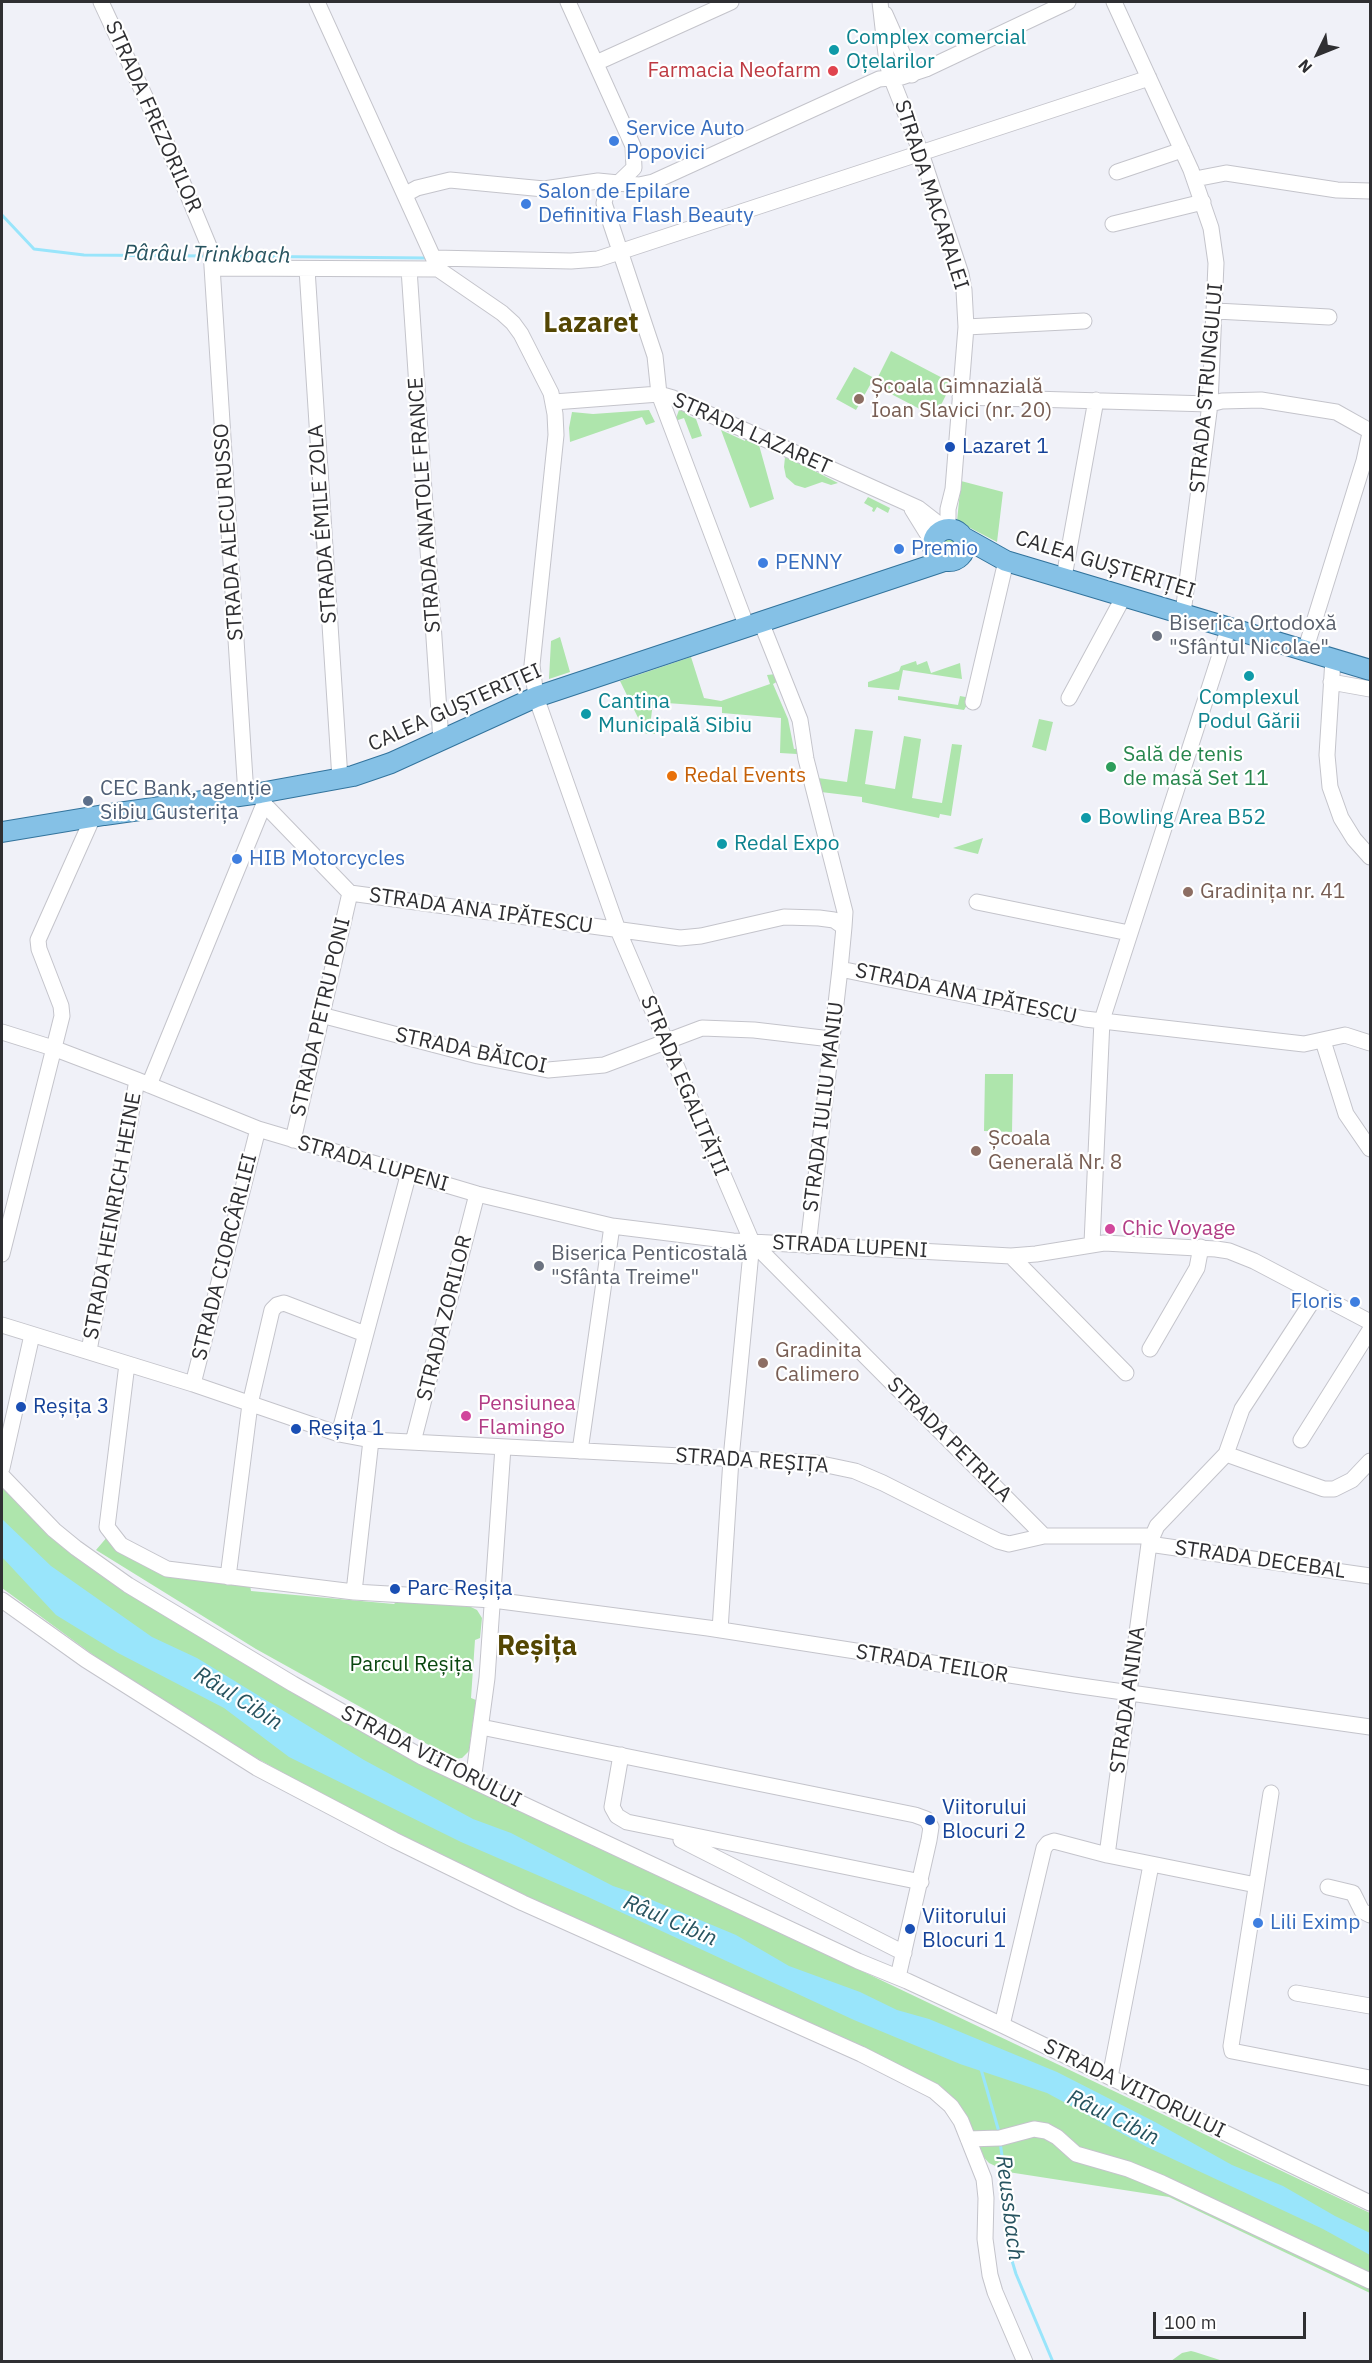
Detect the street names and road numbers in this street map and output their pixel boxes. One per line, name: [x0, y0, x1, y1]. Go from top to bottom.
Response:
street label: STRADA FREZORILOR: [99, 17, 207, 217]
street label: STRADA MACARALEI: [888, 97, 974, 293]
street label: STRADA STRUNGULUI: [1185, 282, 1229, 494]
street label: STRADA ANATOLE FRANCE: [403, 376, 447, 634]
street label: STRADA LAZARET: [669, 388, 835, 480]
street label: STRADA ALECU RUSSO: [209, 422, 249, 642]
street label: STRADA ÉMILE ZOLA: [303, 424, 343, 624]
street label: CALEA GUȘTERIȚEI: [1012, 526, 1198, 604]
street label: CALEA GUȘTERIȚEI: [364, 658, 546, 758]
street label: STRADA ANA IPĂTESCU: [367, 883, 595, 939]
street label: STRADA PETRU PONI: [286, 915, 356, 1119]
street label: STRADA ANA IPĂTESCU: [853, 958, 1079, 1030]
street label: STRADA EGALITĂȚII: [635, 992, 733, 1180]
street label: STRADA IULIU MANIU: [799, 1000, 849, 1214]
street label: STRADA BĂICOI: [393, 1023, 549, 1079]
street label: STRADA HEINRICH HEINE: [79, 1090, 147, 1342]
street label: STRADA LUPENI: [295, 1130, 451, 1198]
street label: STRADA CIORCÂRLIEI: [187, 1151, 263, 1363]
street label: STRADA LUPENI: [772, 1230, 928, 1264]
street label: STRADA ZORILOR: [412, 1233, 478, 1403]
street label: STRADA PETRILA: [881, 1372, 1017, 1508]
street label: STRADA REȘIȚA: [675, 1443, 829, 1479]
street label: STRADA DECEBAL: [1173, 1536, 1347, 1584]
street label: STRADA ANINA: [1105, 1625, 1151, 1775]
street label: STRADA TEILOR: [854, 1640, 1010, 1688]
street label: STRADA VIITORULUI: [337, 1701, 525, 1813]
street label: STRADA VIITORULUI: [1039, 2034, 1229, 2144]

